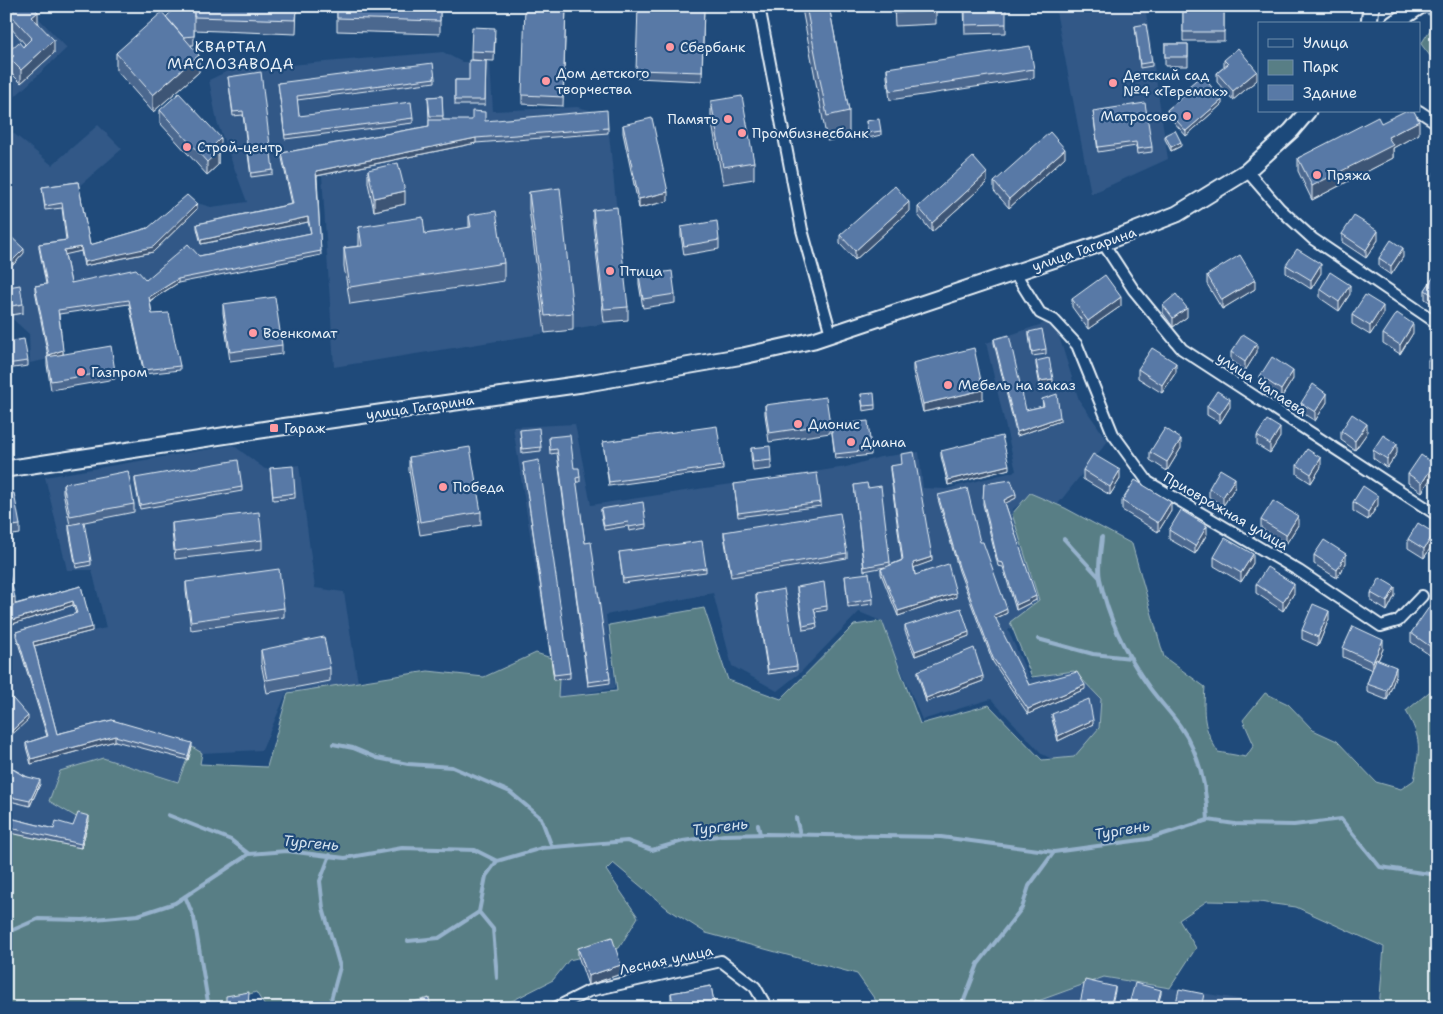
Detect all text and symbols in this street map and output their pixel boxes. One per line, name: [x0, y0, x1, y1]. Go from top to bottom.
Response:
legend: [1258, 22, 1420, 112]
text: Улица: [1303, 33, 1349, 53]
district label: КВАРТАЛ МАСЛОЗАВОДА: [167, 37, 295, 74]
place label: Сбербанк: [680, 38, 746, 56]
marker: Сбербанк: [664, 41, 676, 53]
text: Парк: [1303, 57, 1339, 77]
place label: Дом детского творчества: [556, 64, 650, 98]
place label: Детский сад №4 «Теремок»: [1123, 66, 1228, 100]
marker: Дом детского творчества: [540, 75, 552, 87]
marker: Детский сад №4 «Теремок»: [1107, 77, 1119, 89]
text: Здание: [1303, 83, 1357, 103]
place label: Матросово: [1101, 107, 1177, 125]
place label: Память: [667, 110, 718, 128]
marker: Матросово: [1181, 110, 1193, 122]
marker: Память: [722, 113, 734, 125]
place label: Промбизнесбанк: [752, 124, 869, 142]
marker: Промбизнесбанк: [736, 127, 748, 139]
place label: Строй-центр: [197, 138, 283, 156]
marker: Строй-центр: [181, 141, 193, 153]
place label: Пряжа: [1327, 166, 1371, 184]
marker: Пряжа: [1311, 169, 1323, 181]
street label: улица Гагарина: [1030, 223, 1139, 275]
place label: Птица: [620, 262, 663, 280]
marker: Птица: [604, 265, 616, 277]
place label: Военкомат: [263, 324, 338, 342]
marker: Военкомат: [247, 327, 259, 339]
street label: улица Чапаева: [1213, 348, 1311, 420]
place label: Газпром: [91, 363, 148, 381]
marker: Газпром: [75, 366, 87, 378]
place label: Мебель на заказ: [958, 376, 1076, 394]
marker: Мебель на заказ: [942, 379, 954, 391]
street label: улица Гагарина: [365, 390, 475, 423]
place label: Дионис: [808, 415, 860, 433]
marker: Дионис: [792, 418, 804, 430]
place label: Гараж: [284, 419, 326, 437]
marker: Гараж: [268, 422, 280, 434]
place label: Диана: [861, 433, 906, 451]
marker: Диана: [845, 436, 857, 448]
street label: Приовражная улица: [1160, 468, 1292, 554]
place label: Победа: [453, 478, 504, 496]
marker: Победа: [437, 481, 449, 493]
water label: Тургень: [691, 814, 749, 840]
water label: Тургень: [1093, 815, 1152, 845]
water label: Тургень: [282, 831, 340, 855]
street label: Лесная улица: [617, 941, 715, 979]

